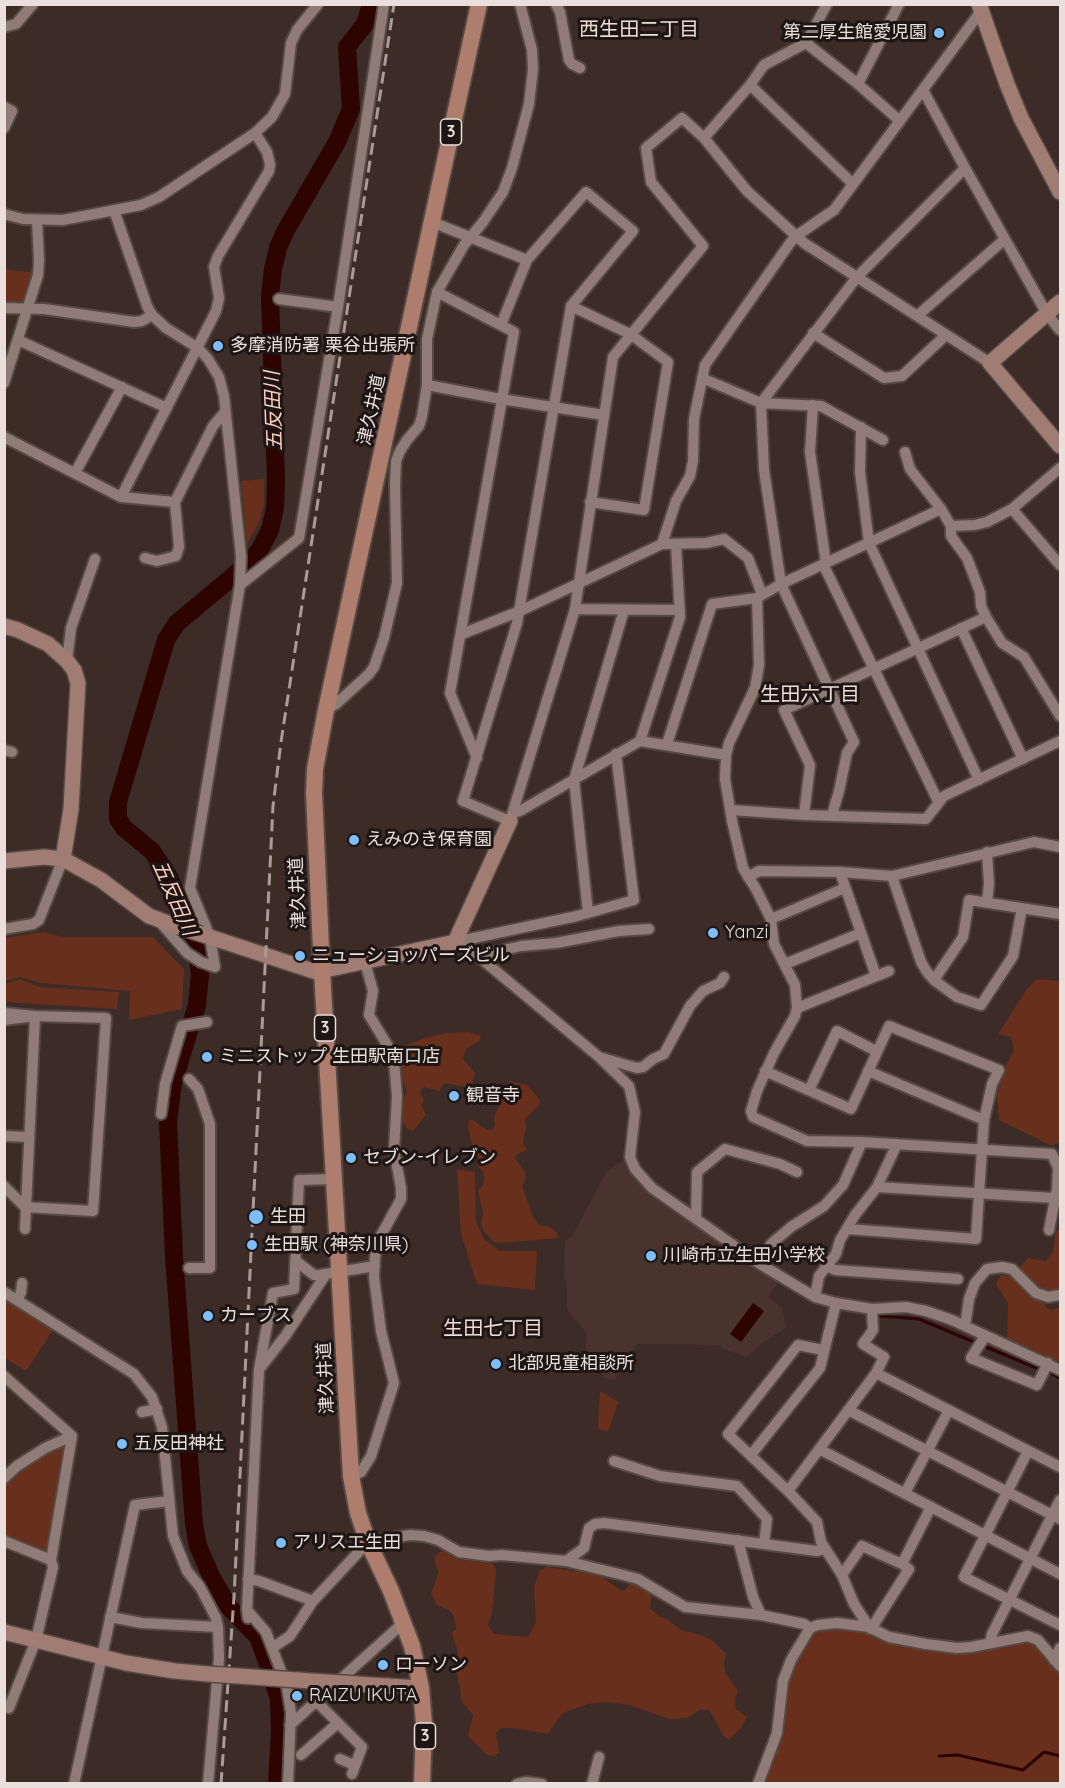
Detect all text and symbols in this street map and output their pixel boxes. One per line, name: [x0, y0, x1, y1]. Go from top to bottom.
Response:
district label: 西生田二丁目: [579, 18, 699, 42]
place label: 第二厚生館愛児園: [783, 22, 927, 44]
marker: 第二厚生館愛児園: [932, 26, 946, 40]
road number: 3: [440, 119, 462, 145]
place label: 多摩消防署 栗谷出張所: [230, 335, 415, 357]
marker: 多摩消防署 栗谷出張所: [211, 339, 225, 353]
water label: 五反田川: [261, 371, 287, 451]
street label: 津久井道: [354, 373, 390, 447]
district label: 生田六丁目: [760, 683, 860, 707]
place label: えみのき保育園: [366, 829, 492, 851]
marker: えみのき保育園: [347, 833, 361, 847]
street label: 津久井道: [285, 856, 311, 930]
water label: 五反田川: [147, 857, 201, 939]
place label: Yanzi: [725, 922, 768, 944]
marker: Yanzi: [706, 926, 720, 940]
place label: ニューショッパーズビル: [312, 945, 510, 967]
marker: ニューショッパーズビル: [293, 949, 307, 963]
road number: 3: [314, 1015, 336, 1041]
place label: ミニストップ 生田駅南口店: [219, 1046, 440, 1068]
marker: ミニストップ 生田駅南口店: [200, 1050, 214, 1064]
place label: 観音寺: [466, 1085, 520, 1107]
marker: 観音寺: [447, 1089, 461, 1103]
place label: セブン-イレブン: [363, 1147, 496, 1169]
marker: セブン-イレブン: [344, 1151, 358, 1165]
place label: 生田: [270, 1206, 306, 1228]
marker: 生田: [247, 1208, 265, 1226]
place label: 生田駅 (神奈川県): [264, 1234, 408, 1256]
marker: 生田駅 (神奈川県): [245, 1238, 259, 1252]
place label: 川崎市立生田小学校: [663, 1245, 825, 1267]
marker: 川崎市立生田小学校: [644, 1249, 658, 1263]
place label: カーブス: [220, 1305, 292, 1327]
marker: カーブス: [201, 1309, 215, 1323]
district label: 生田七丁目: [443, 1317, 543, 1341]
street label: 津久井道: [313, 1341, 339, 1415]
place label: 北部児童相談所: [508, 1353, 634, 1375]
marker: 北部児童相談所: [489, 1357, 503, 1371]
place label: 五反田神社: [134, 1433, 224, 1455]
marker: 五反田神社: [115, 1437, 129, 1451]
place label: アリスエ生田: [293, 1532, 401, 1554]
marker: アリスエ生田: [274, 1536, 288, 1550]
place label: ローソン: [395, 1654, 467, 1676]
marker: ローソン: [376, 1658, 390, 1672]
place label: RAIZU IKUTA: [309, 1685, 417, 1707]
marker: RAIZU IKUTA: [290, 1689, 304, 1703]
road number: 3: [414, 1723, 436, 1749]

